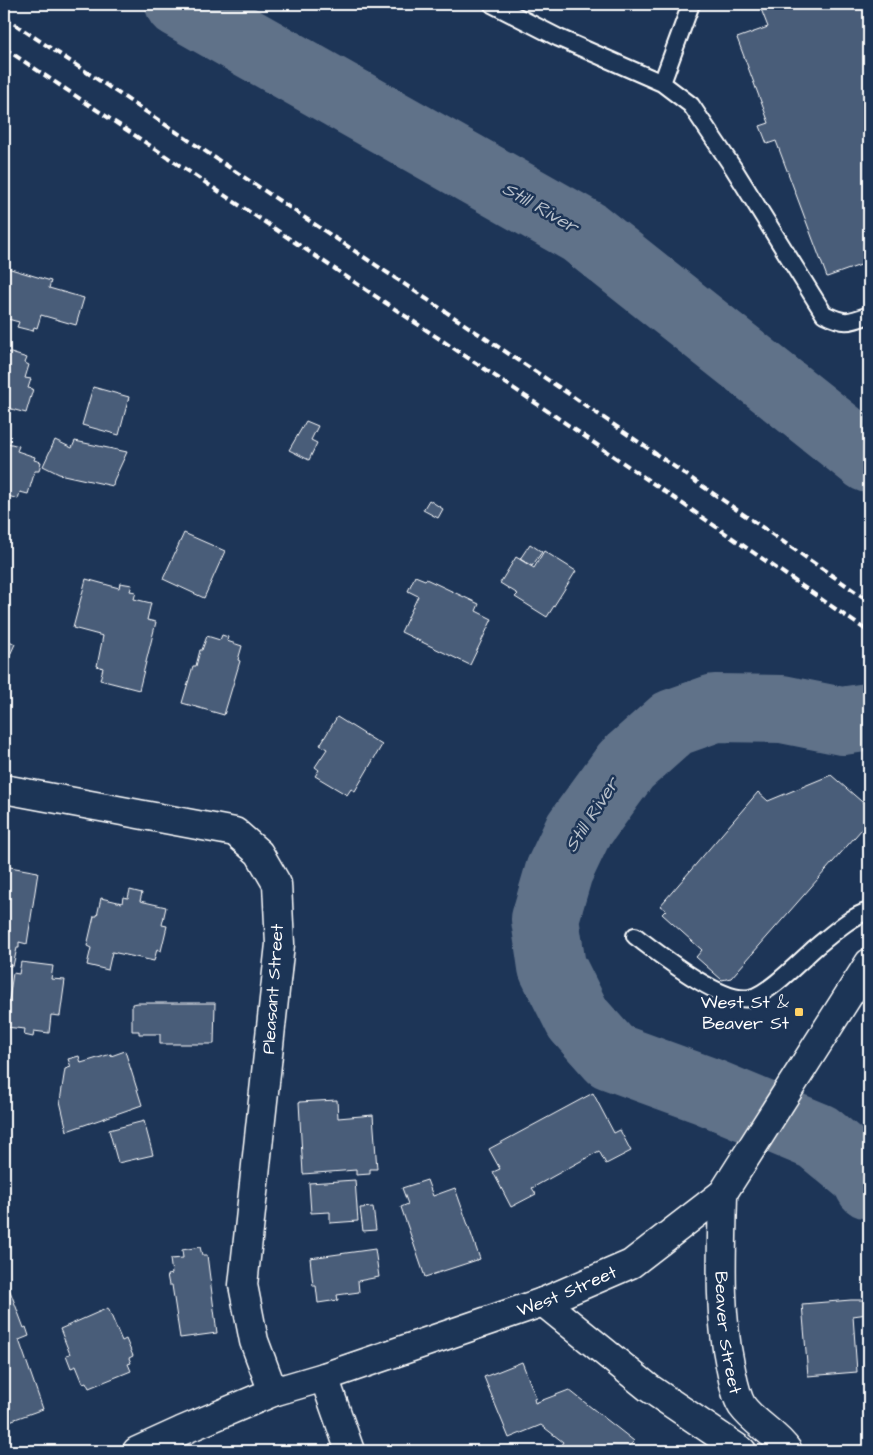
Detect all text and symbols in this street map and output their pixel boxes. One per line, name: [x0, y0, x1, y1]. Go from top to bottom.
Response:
water label: Still River: [497, 175, 585, 242]
water label: Still River: [558, 771, 627, 857]
street label: Pleasant Street: [256, 922, 290, 1055]
place label: West St & Beaver St: [701, 990, 790, 1036]
marker: West St & Beaver St: [793, 1006, 805, 1018]
street label: West Street: [514, 1259, 621, 1323]
street label: Beaver Street: [709, 1271, 749, 1398]

